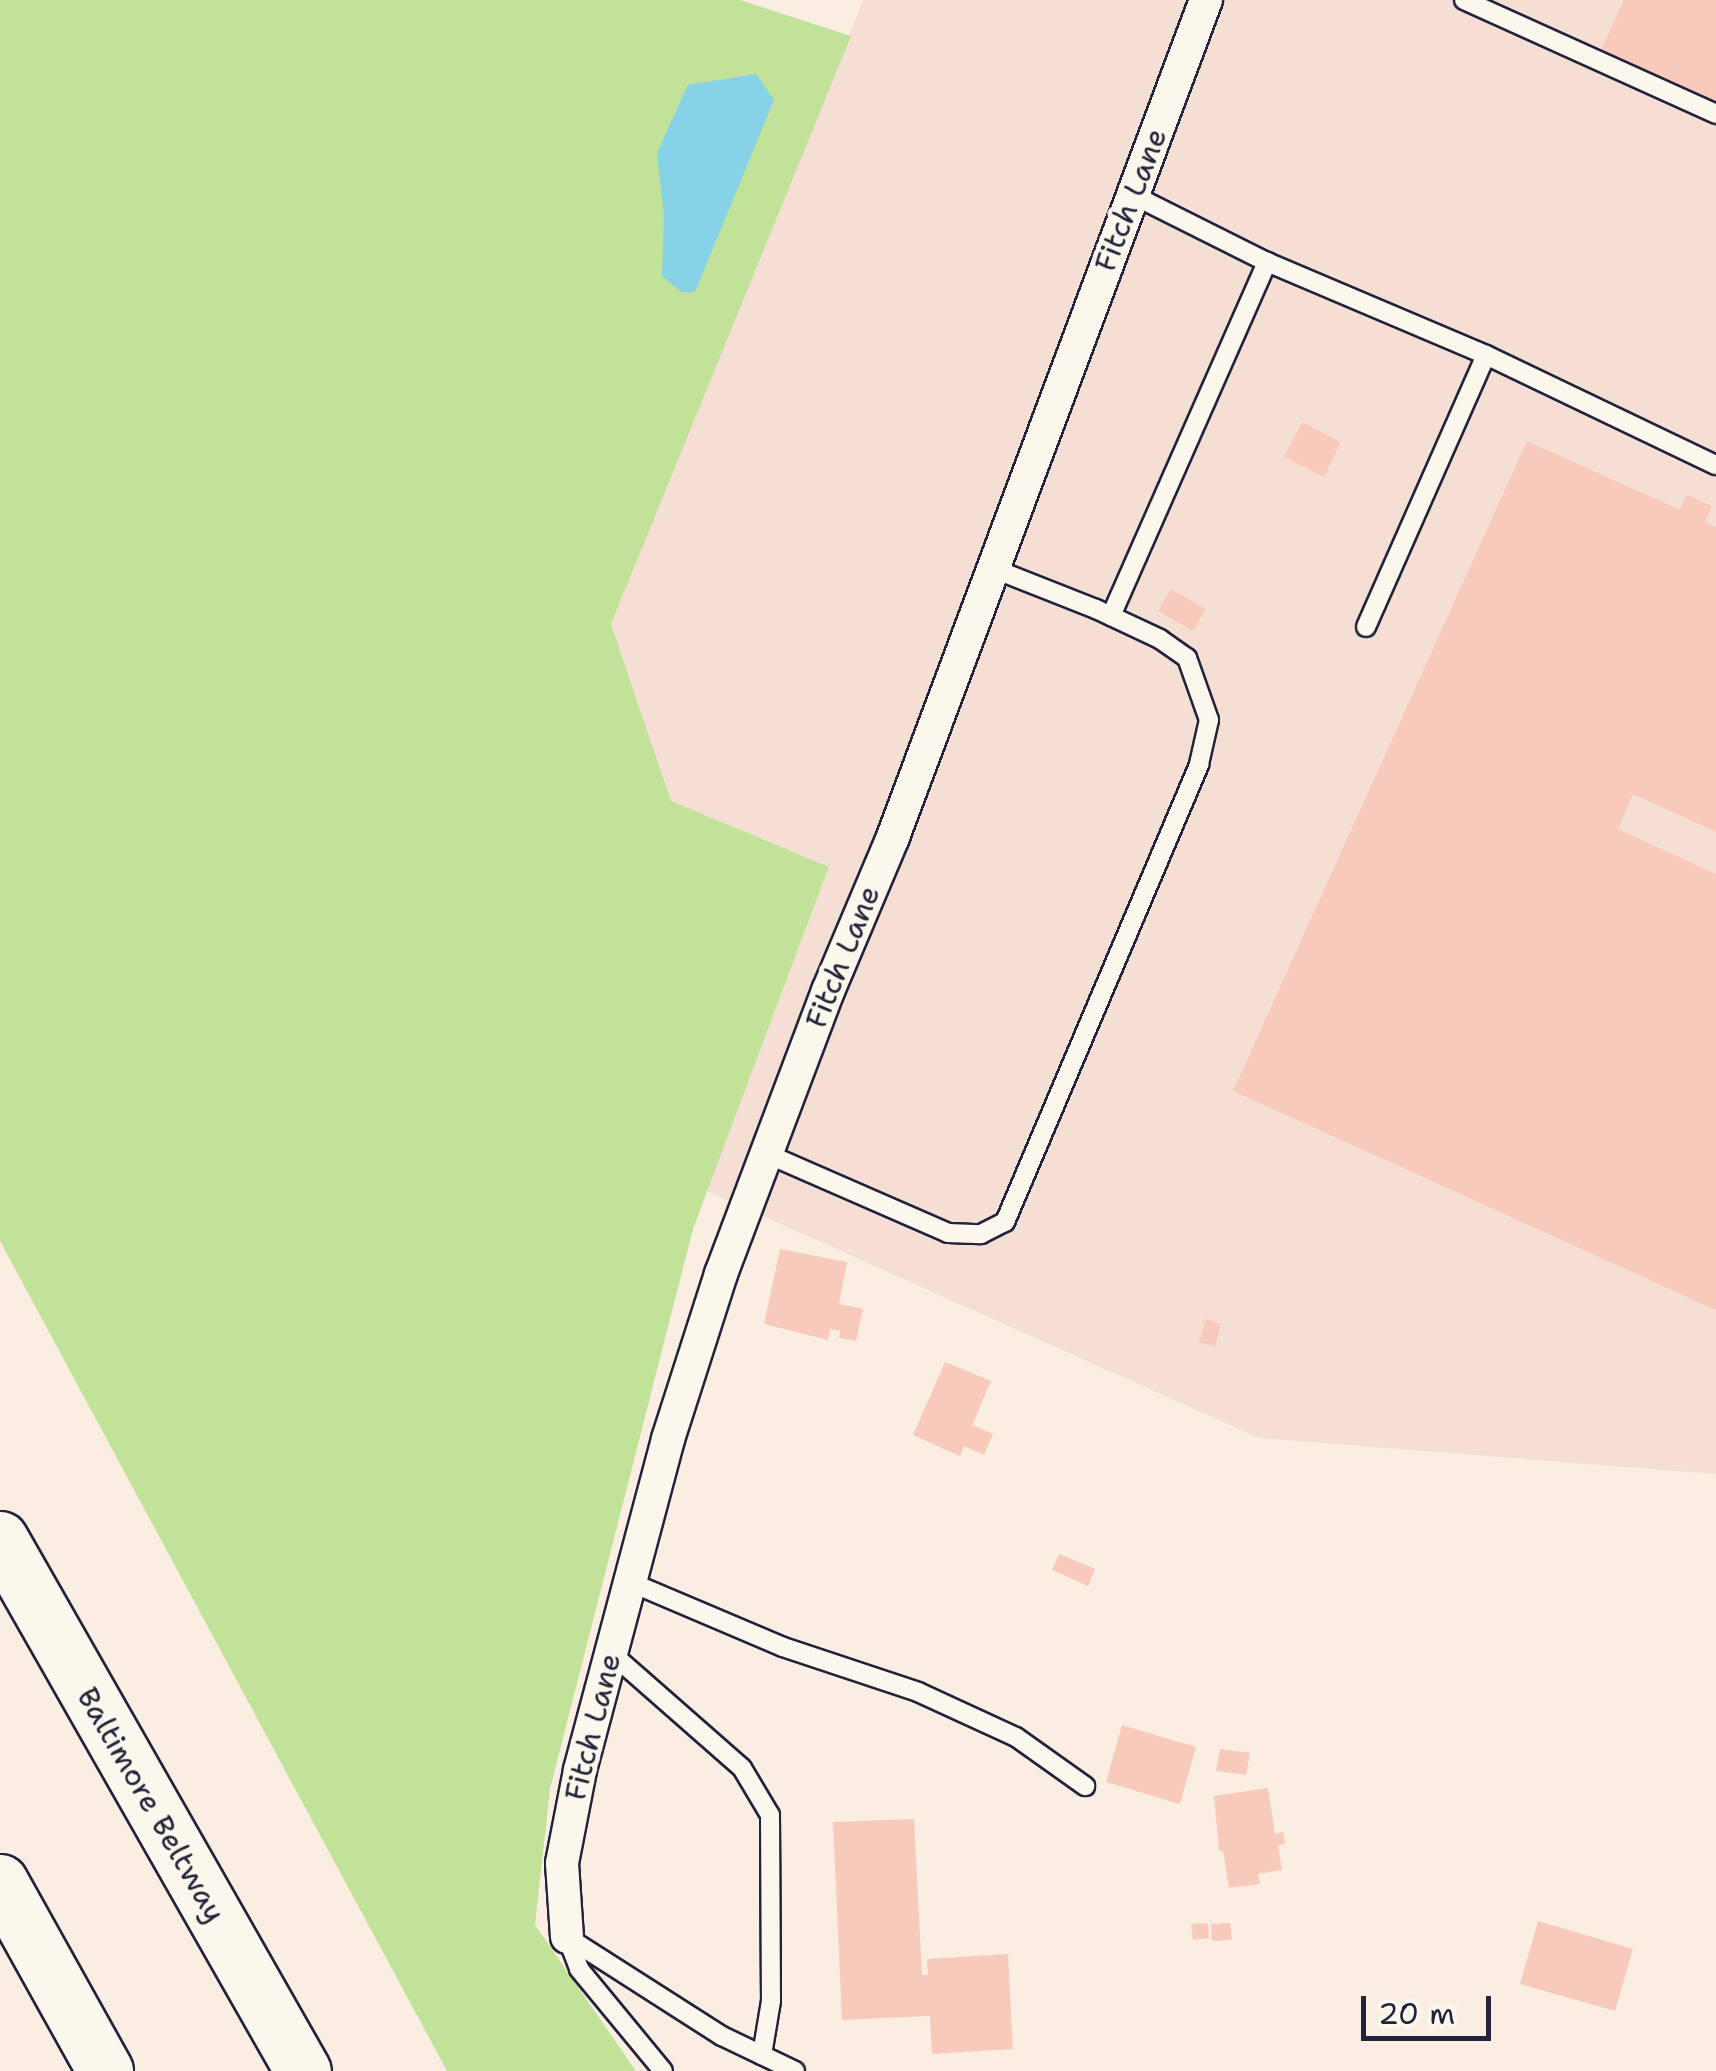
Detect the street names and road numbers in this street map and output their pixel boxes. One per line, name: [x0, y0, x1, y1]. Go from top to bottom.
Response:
street label: Fitch Lane: [1087, 123, 1175, 277]
street label: Fitch Lane: [798, 881, 888, 1033]
street label: Fitch Lane: [557, 1650, 629, 1804]
street label: Baltimore Beltway: [69, 1681, 233, 1929]

